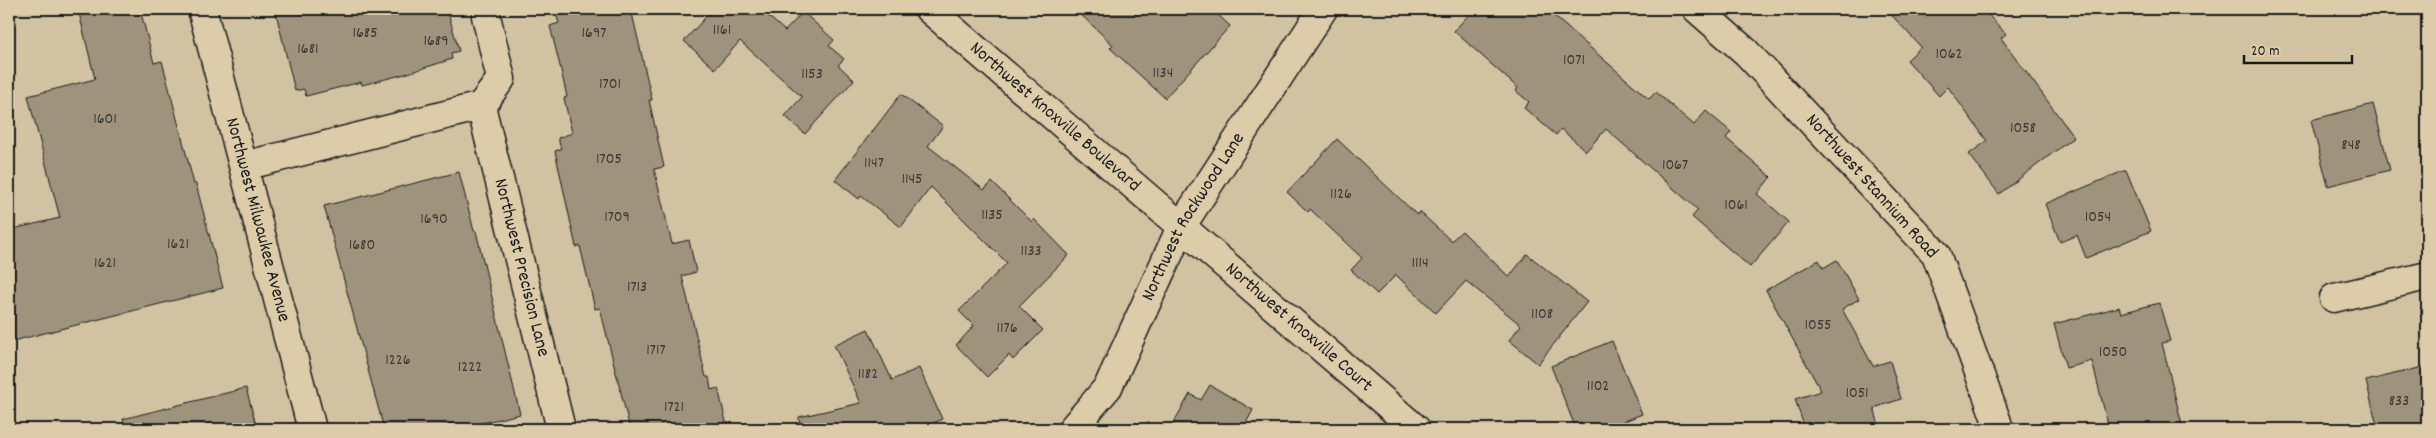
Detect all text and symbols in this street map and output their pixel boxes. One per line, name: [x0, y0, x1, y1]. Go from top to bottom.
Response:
house number: 1161: [713, 19, 731, 42]
house number: 1685: [352, 22, 378, 45]
house number: 1697: [582, 22, 606, 45]
house number: 1689: [423, 30, 449, 53]
scale bar: [2244, 32, 2351, 64]
street label: Northwest Knoxville Boulevard: [963, 36, 1146, 199]
house number: 1681: [297, 38, 319, 61]
text: 20 m: [2251, 41, 2279, 63]
house number: 1062: [1935, 43, 1963, 66]
house number: 1071: [1563, 49, 1585, 72]
house number: 1134: [1153, 62, 1173, 85]
house number: 1153: [801, 63, 823, 86]
house number: 1701: [599, 73, 621, 96]
house number: 1601: [93, 108, 117, 131]
street label: Northwest Stannium Road: [1798, 108, 1944, 266]
street label: Northwest Milwaukee Avenue: [218, 115, 297, 325]
house number: 1058: [2010, 117, 2036, 140]
street label: Northwest Rockwood Lane: [1135, 127, 1252, 306]
house number: 848: [2341, 134, 2361, 157]
house number: 1705: [596, 148, 622, 171]
house number: 1147: [864, 152, 884, 175]
house number: 1067: [1662, 154, 1688, 177]
house number: 1145: [901, 168, 923, 191]
street label: Northwest Precision Lane: [486, 176, 556, 360]
house number: 1126: [1330, 183, 1352, 206]
house number: 1061: [1724, 194, 1748, 217]
house number: 1135: [981, 204, 1003, 227]
house number: 1709: [604, 206, 630, 229]
house number: 1054: [2085, 206, 2111, 229]
house number: 1690: [420, 208, 448, 231]
house number: 1621: [167, 233, 189, 256]
house number: 1680: [349, 234, 375, 257]
house number: 1133: [1020, 240, 1042, 263]
house number: 1621: [94, 252, 116, 275]
house number: 1114: [1411, 252, 1429, 275]
street label: Northwest Knoxville Court: [1219, 256, 1378, 399]
house number: 1713: [627, 276, 647, 299]
house number: 1108: [1531, 303, 1553, 326]
house number: 1055: [1804, 314, 1832, 337]
house number: 1176: [997, 317, 1018, 340]
house number: 1717: [646, 339, 666, 362]
house number: 1050: [2099, 341, 2127, 364]
house number: 1226: [385, 349, 411, 372]
house number: 1222: [458, 356, 482, 379]
house number: 1182: [858, 363, 878, 386]
house number: 1102: [1587, 375, 1609, 398]
house number: 1051: [1845, 382, 1869, 405]
house number: 833: [2389, 390, 2409, 413]
house number: 1721: [664, 396, 684, 419]

